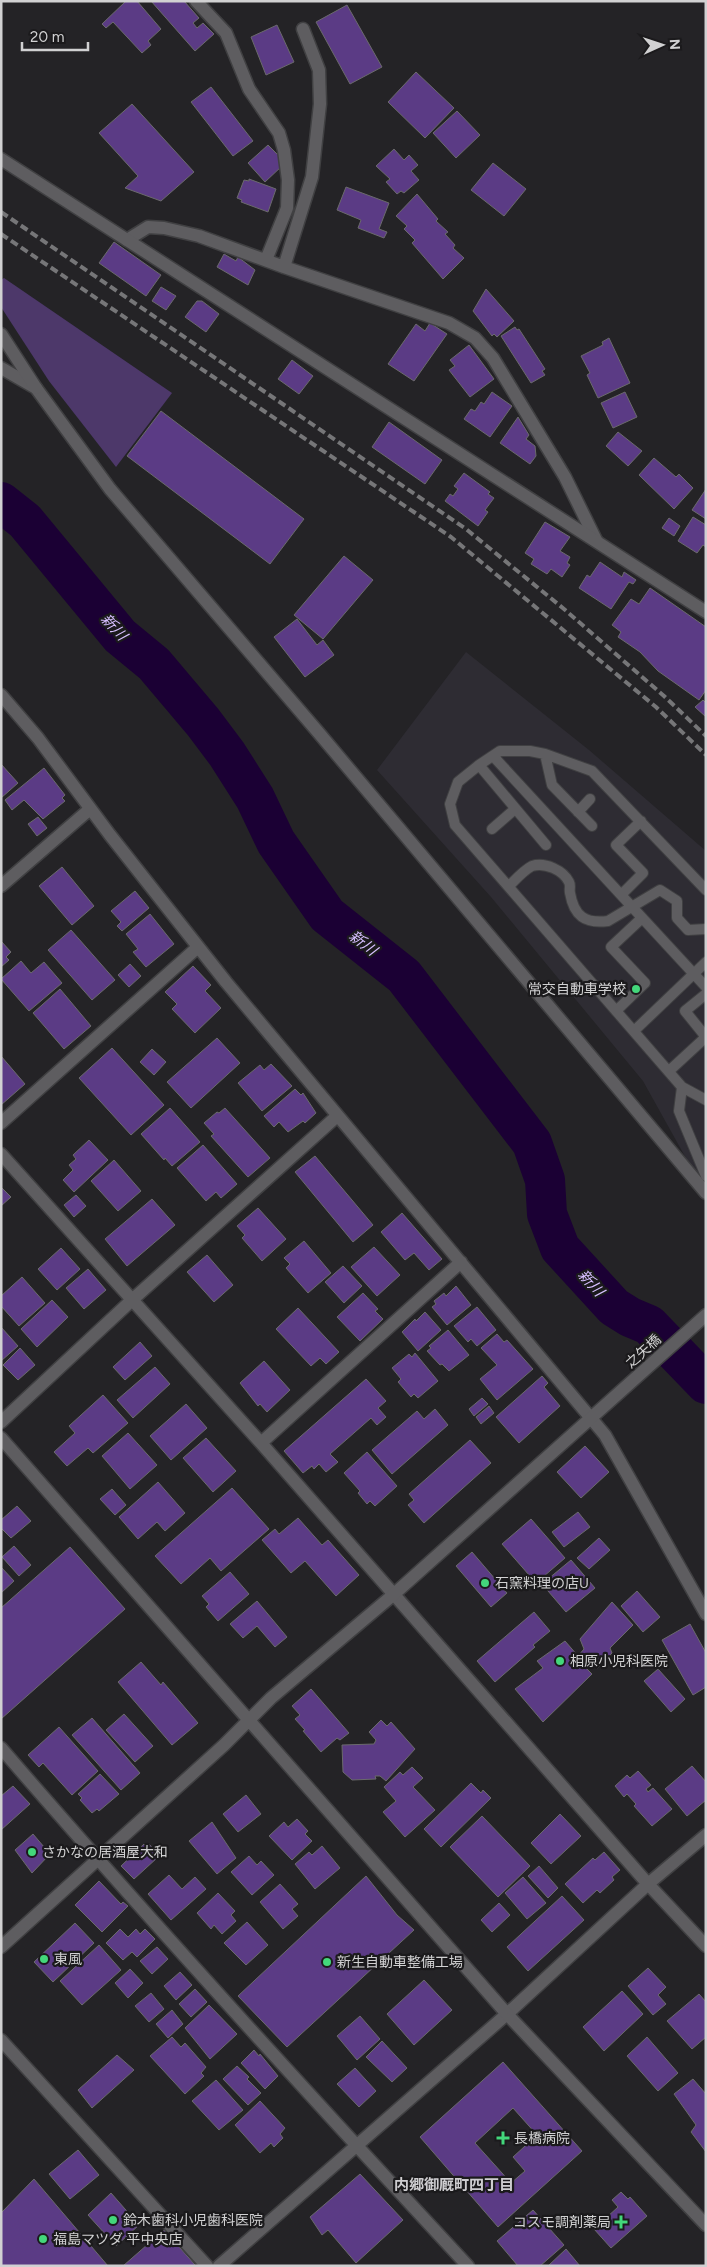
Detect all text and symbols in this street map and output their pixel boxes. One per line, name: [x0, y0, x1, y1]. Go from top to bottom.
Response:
scale bar: [22, 20, 89, 52]
north arrow: [637, 20, 687, 70]
text: 20 m: [30, 28, 64, 46]
text: N: [666, 38, 683, 50]
water label: 新川: [97, 610, 132, 646]
water label: 新川: [346, 927, 382, 961]
place label: 常交自動車学校: [528, 981, 626, 998]
marker: 常交自動車学校: [630, 983, 642, 995]
water label: 新川: [574, 1266, 609, 1302]
street label: 之矢橋: [622, 1331, 665, 1372]
place label: 石窯料理の店U: [495, 1575, 589, 1592]
marker: 石窯料理の店U: [479, 1577, 491, 1589]
place label: 相原小児科医院: [570, 1653, 668, 1670]
marker: 相原小児科医院: [554, 1655, 566, 1667]
place label: さかなの居酒屋大和: [42, 1844, 168, 1861]
marker: さかなの居酒屋大和: [26, 1846, 38, 1858]
place label: 東風: [54, 1951, 82, 1968]
marker: 東風: [38, 1953, 50, 1965]
place label: 新生自動車整備工場: [337, 1954, 463, 1971]
marker: 新生自動車整備工場: [321, 1956, 333, 1968]
place label: 長橋病院: [514, 2130, 570, 2147]
marker: 長橋病院: [496, 2131, 510, 2145]
district label: 内郷御厩町四丁目: [394, 2176, 514, 2194]
place label: 鈴木歯科小児歯科医院: [123, 2212, 263, 2229]
marker: 鈴木歯科小児歯科医院: [107, 2214, 119, 2226]
place label: コスモ調剤薬局: [513, 2214, 611, 2231]
marker: コスモ調剤薬局: [615, 2216, 627, 2228]
place label: 福島マツダ 平中央店: [53, 2231, 182, 2248]
marker: 福島マツダ 平中央店: [37, 2233, 49, 2245]

